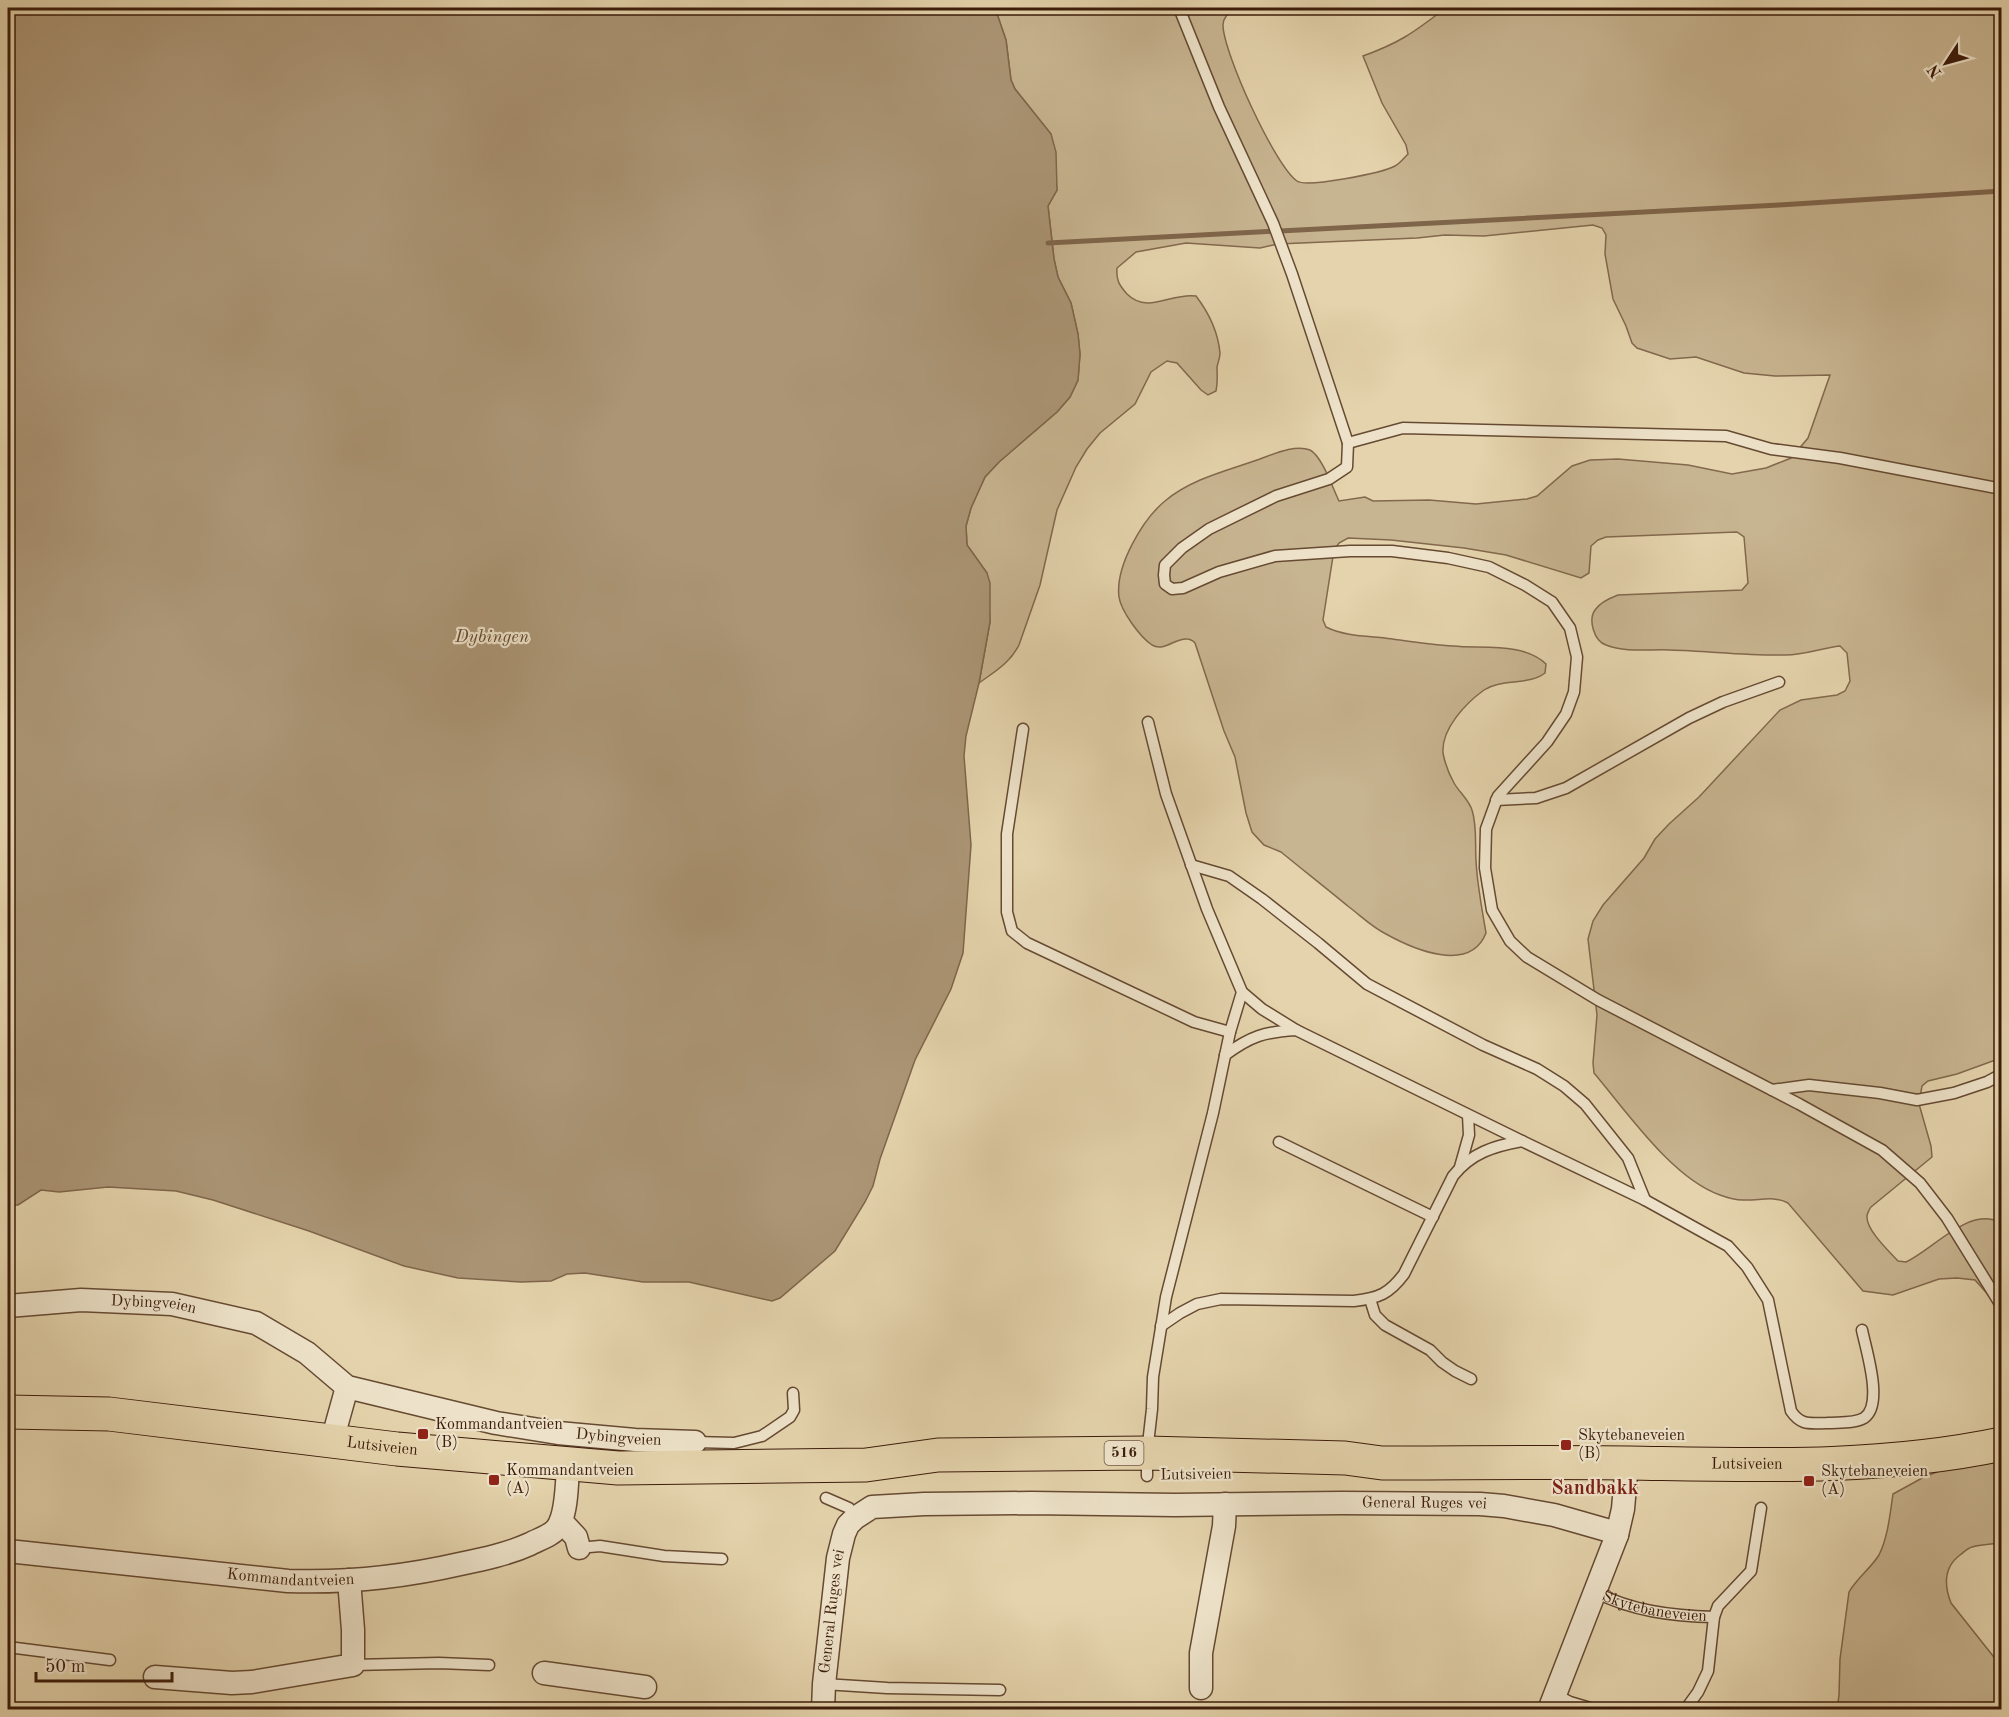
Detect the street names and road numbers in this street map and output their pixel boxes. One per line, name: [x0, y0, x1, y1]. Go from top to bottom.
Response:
street label: Dybingveien: [110, 1293, 198, 1317]
street label: Dybingveien: [575, 1427, 662, 1449]
street label: Lutsiveien: [345, 1435, 419, 1459]
road number: 516: [1104, 1441, 1144, 1465]
street label: Lutsiveien: [1711, 1456, 1783, 1473]
street label: Lutsiveien: [1160, 1466, 1232, 1484]
street label: General Ruges vei: [1362, 1495, 1488, 1513]
street label: General Ruges vei: [817, 1548, 848, 1675]
street label: Kommandantveien: [226, 1566, 355, 1589]
street label: Skytebaneveien: [1599, 1588, 1708, 1625]

